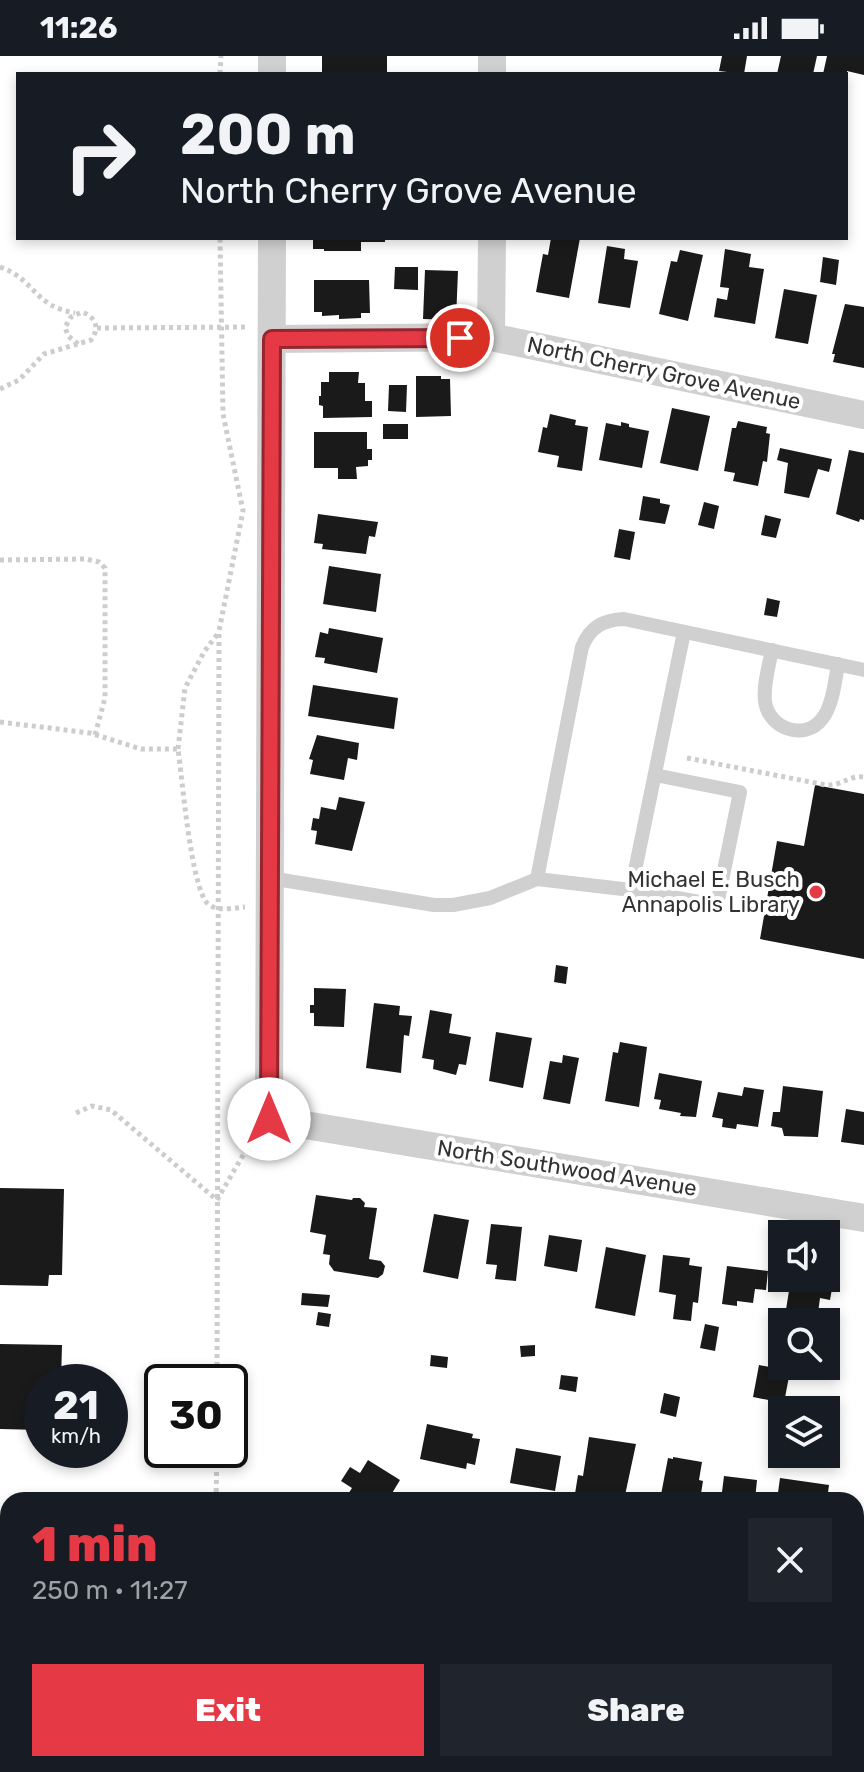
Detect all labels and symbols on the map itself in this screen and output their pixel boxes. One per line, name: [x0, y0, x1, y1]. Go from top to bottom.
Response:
pin: [426, 304, 494, 372]
street label: North Cherry Grove Avenue: [525, 331, 803, 415]
place label: Michael E. Busch Annapolis Library: [622, 866, 800, 918]
marker: Michael E. Busch Annapolis Library: [807, 883, 825, 901]
position arrow: [227, 1077, 311, 1161]
street label: North Southwood Avenue: [435, 1134, 699, 1202]
speed limit sign: 30: [144, 1364, 248, 1468]

